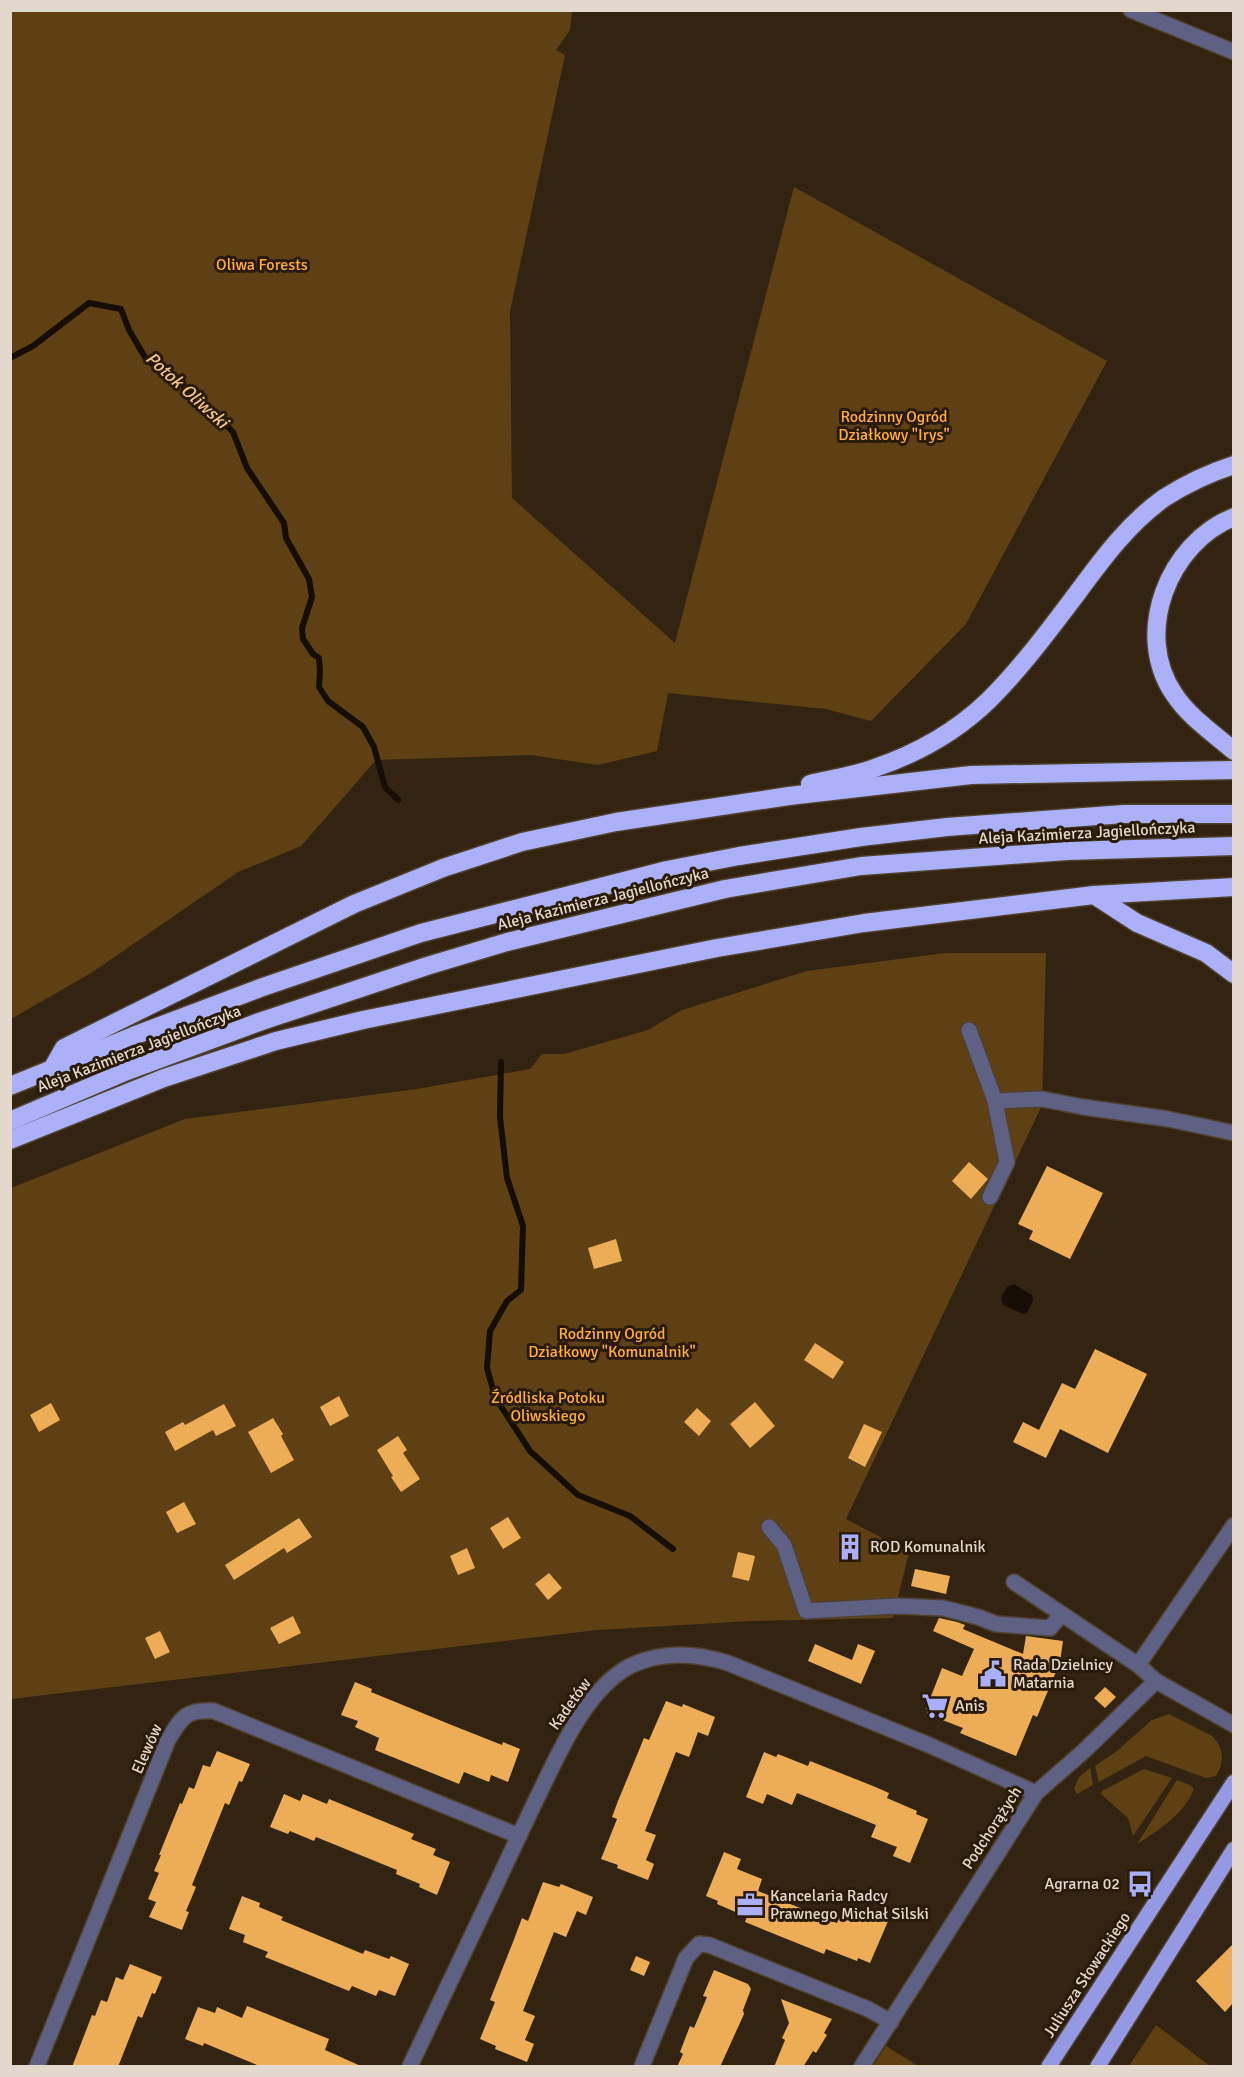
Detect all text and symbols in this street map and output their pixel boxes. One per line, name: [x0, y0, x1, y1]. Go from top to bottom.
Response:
park label: Oliwa Forests: [216, 255, 308, 275]
water label: Potok Oliwski: [141, 347, 235, 434]
park label: Rodzinny Ogród Działkowy "Irys": [838, 407, 950, 445]
street label: Aleja Kazimierza Jagiellończyka: [978, 817, 1196, 849]
street label: Aleja Kazimierza Jagiellończyka: [495, 863, 711, 935]
street label: Aleja Kazimierza Jagiellończyka: [34, 1001, 244, 1097]
park label: Rodzinny Ogród Działkowy "Komunalnik": [528, 1324, 696, 1362]
park label: Źródliska Potoku Oliwskiego: [491, 1388, 605, 1426]
building icon: ROD Komunalnik: [835, 1532, 865, 1562]
place label: ROD Komunalnik: [870, 1537, 986, 1557]
place label: Rada Dzielnicy Matarnia: [1013, 1655, 1114, 1693]
public building icon: Rada Dzielnicy Matarnia: [978, 1659, 1008, 1689]
street label: Kadetów: [544, 1674, 596, 1734]
supermarket icon: Anis: [920, 1691, 950, 1721]
place label: Anis: [955, 1696, 985, 1716]
street label: Elewów: [127, 1721, 167, 1777]
street label: Podchorążych: [958, 1783, 1026, 1873]
bus stop icon: Agrarna 02: [1125, 1869, 1155, 1899]
place label: Agrarna 02: [1044, 1874, 1120, 1894]
place label: Kancelaria Radcy Prawnego Michał Silski: [770, 1886, 929, 1924]
office icon: Kancelaria Radcy Prawnego Michał Silski: [735, 1890, 765, 1920]
street label: Juliusza Słowackiego: [1039, 1908, 1135, 2042]

